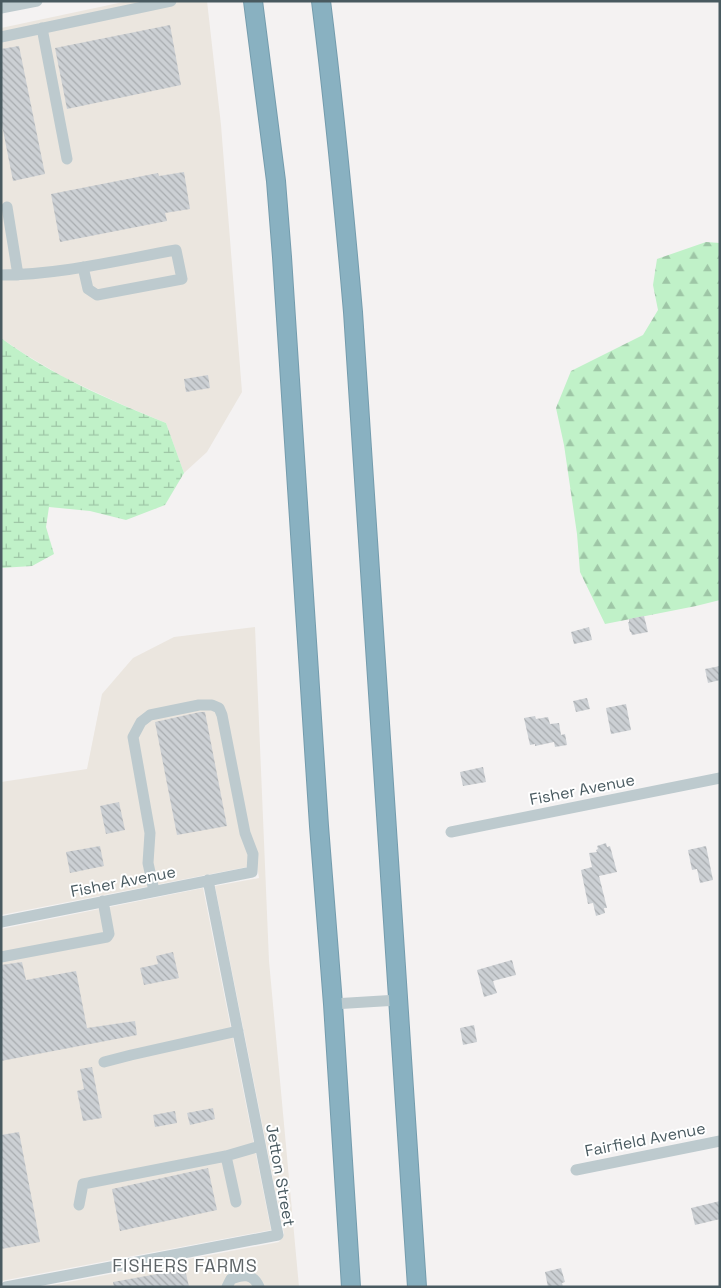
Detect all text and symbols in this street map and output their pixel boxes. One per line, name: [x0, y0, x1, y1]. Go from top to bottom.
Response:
street label: Fisher Avenue: [528, 769, 636, 810]
street label: Fisher Avenue: [69, 861, 177, 902]
street label: Fairfield Avenue: [583, 1118, 707, 1161]
street label: Jetton Street: [261, 1122, 300, 1228]
district label: FISHERS FARMS: [112, 1254, 258, 1277]

